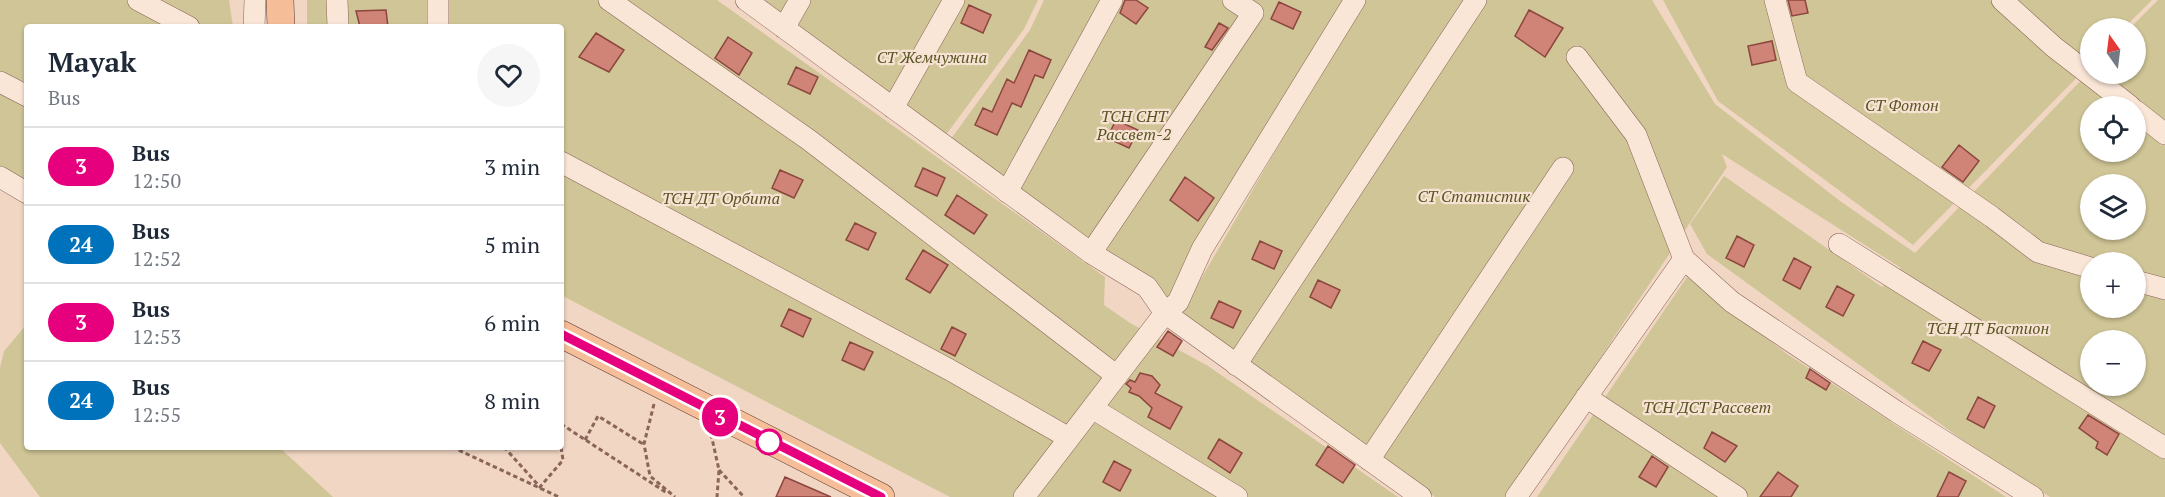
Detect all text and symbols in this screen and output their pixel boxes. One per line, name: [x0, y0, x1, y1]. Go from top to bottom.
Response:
north arrow: [2080, 18, 2146, 84]
map controls: [2080, 18, 2146, 396]
text: Mayak: [48, 43, 136, 80]
button: heart: [477, 44, 540, 107]
park label: СТ Жемчужина: [877, 46, 987, 68]
text: Bus: [48, 84, 80, 111]
park label: СТ Фотон: [1865, 94, 1939, 116]
button: locate: [2080, 96, 2146, 162]
park label: ТСН СНТ Рассвет-2: [1096, 105, 1172, 145]
text: Bus: [132, 138, 170, 167]
text: 3: [75, 152, 87, 180]
text: 3 min: [484, 152, 540, 181]
text: 12:50: [132, 167, 181, 194]
button: layers: [2080, 174, 2146, 240]
park label: СТ Статистик: [1418, 185, 1530, 207]
park label: ТСН ДТ Орбита: [662, 187, 780, 209]
text: Bus: [132, 216, 170, 245]
text: 24: [69, 230, 93, 258]
text: 5 min: [484, 230, 540, 259]
text: 12:52: [132, 245, 181, 272]
button: +: [2080, 252, 2146, 318]
text: Bus: [132, 294, 170, 323]
text: 3: [75, 308, 87, 336]
text: 6 min: [484, 308, 540, 337]
park label: ТСН ДТ Бастион: [1927, 317, 2050, 339]
text: 12:53: [132, 323, 181, 350]
button: −: [2080, 330, 2146, 396]
text: Bus: [132, 372, 170, 401]
text: 24: [69, 386, 93, 414]
text: 8 min: [484, 386, 540, 415]
park label: ТСН ДСТ Рассвет: [1643, 396, 1771, 418]
line badge: 3: [700, 398, 740, 436]
text: 12:55: [132, 401, 181, 428]
text: 3: [714, 403, 726, 431]
unlabelled marker: [756, 429, 782, 455]

